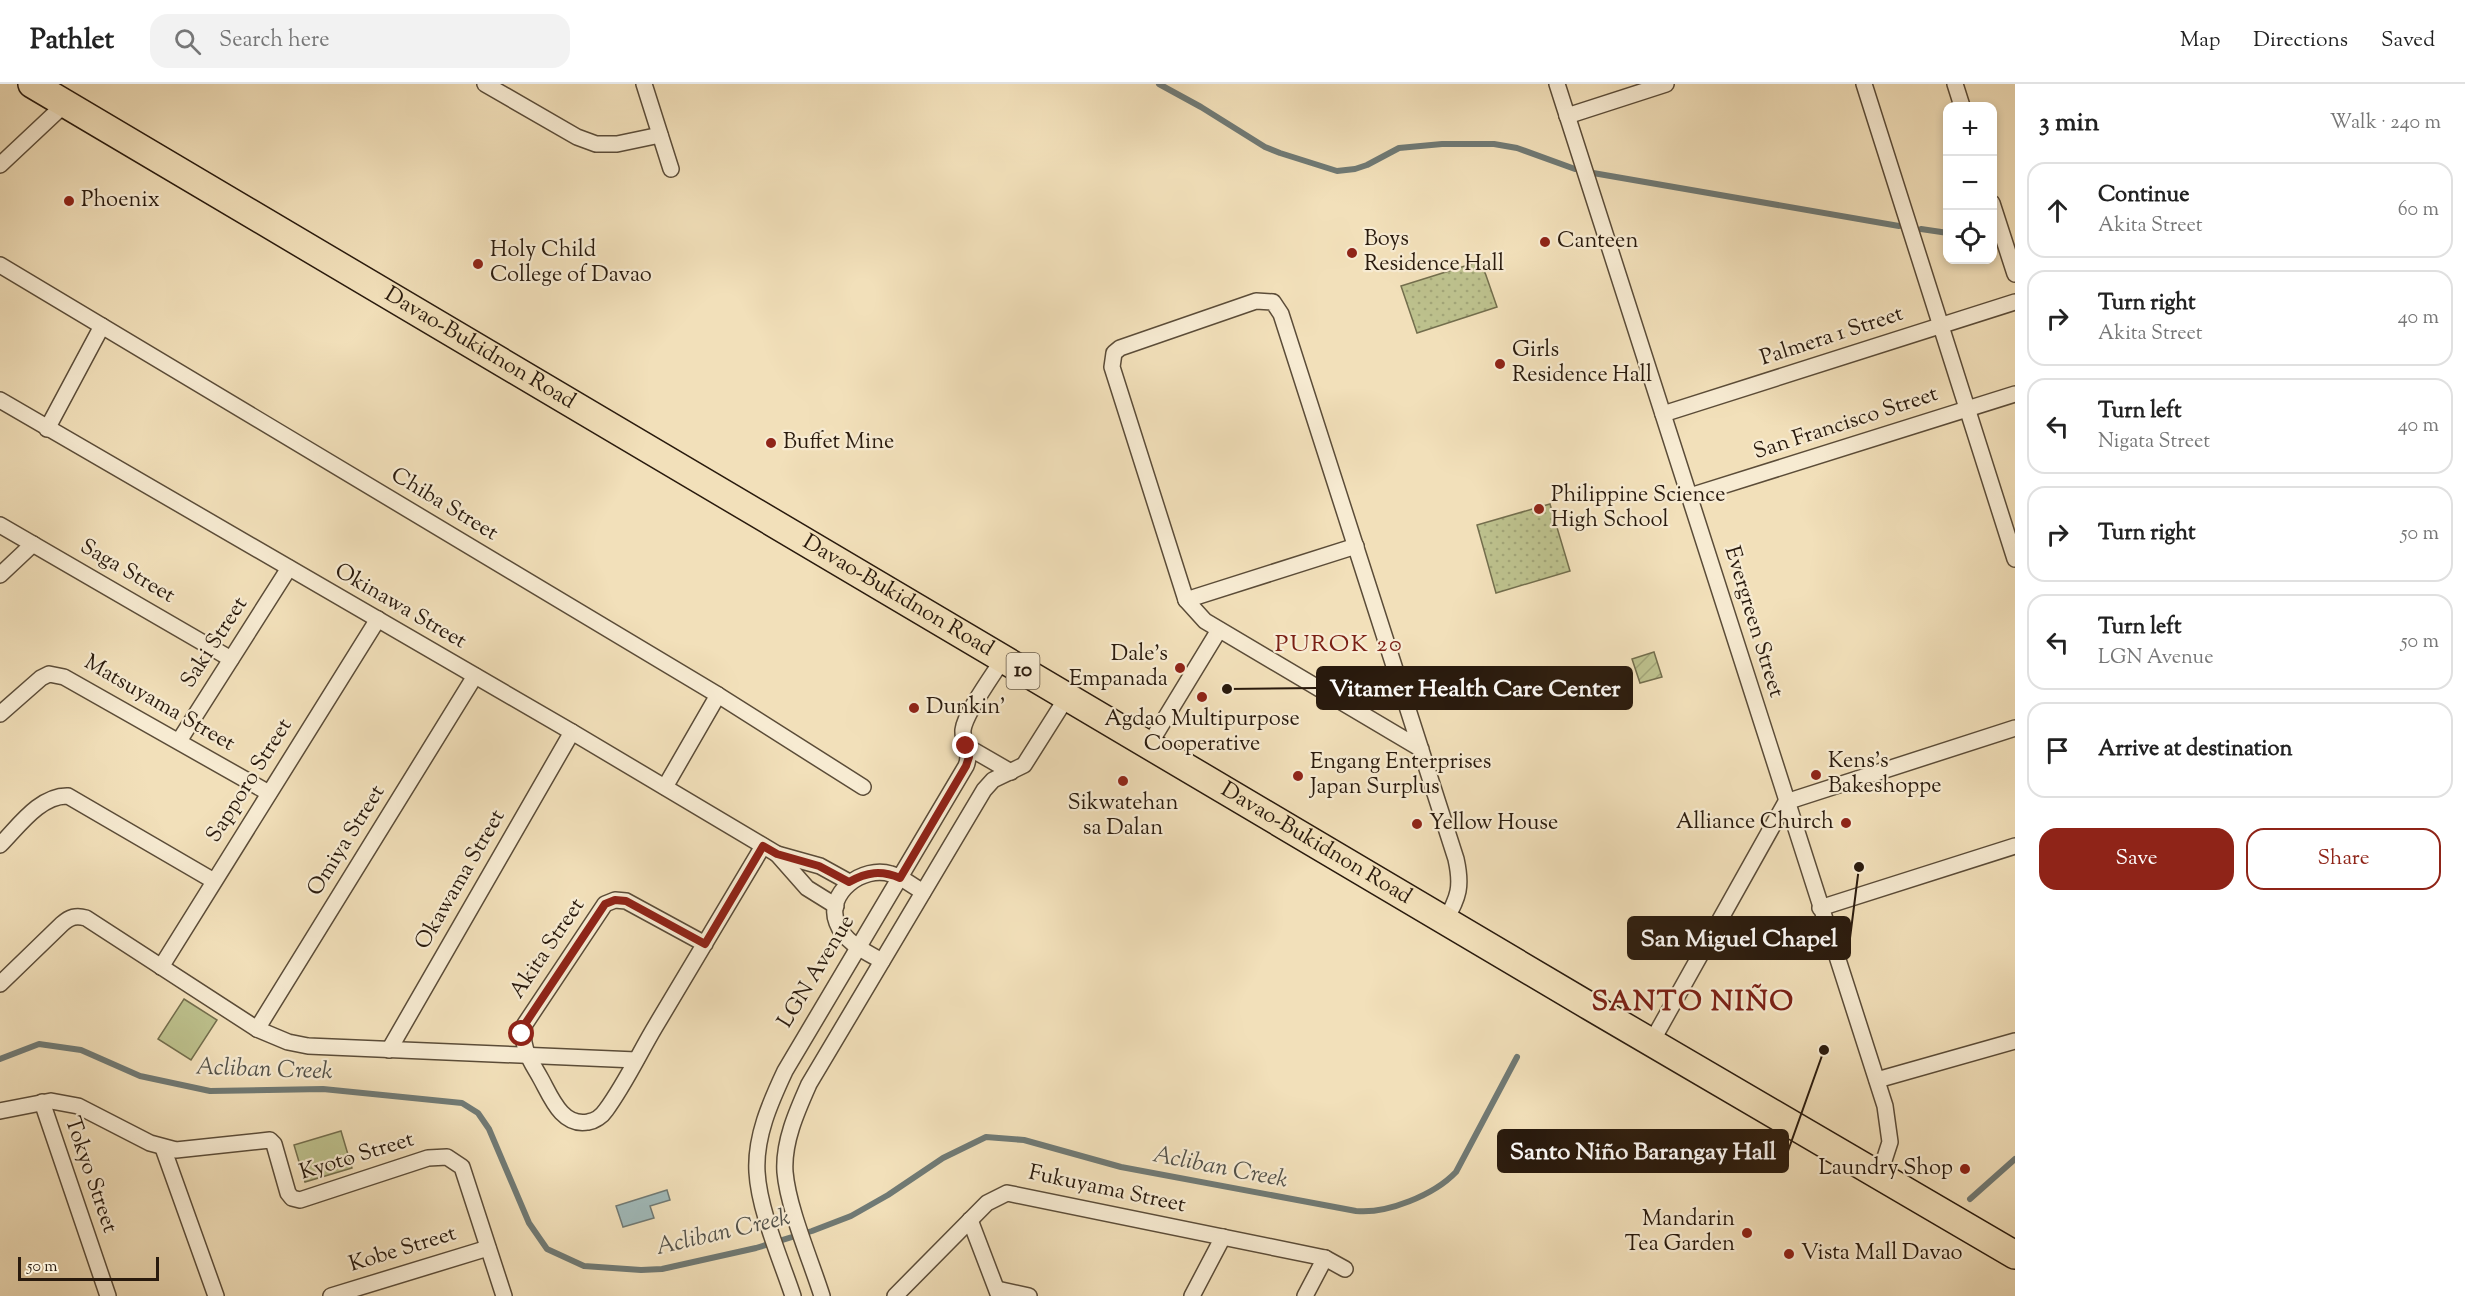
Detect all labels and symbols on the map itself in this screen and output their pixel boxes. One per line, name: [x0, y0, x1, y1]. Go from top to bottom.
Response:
place label: Phoenix: [81, 185, 160, 217]
marker: Phoenix: [62, 194, 76, 208]
place label: Boys Residence Hall: [1364, 224, 1504, 281]
place label: Canteen: [1557, 226, 1638, 258]
place label: Holy Child College of Davao: [490, 235, 652, 292]
marker: Canteen: [1538, 235, 1552, 249]
marker: Boys Residence Hall: [1345, 246, 1359, 260]
marker: Holy Child College of Davao: [471, 257, 485, 271]
street label: Davao-Bukidnon Road: [378, 280, 581, 418]
street label: Palmera 1 Street: [1756, 299, 1908, 375]
place label: Girls Residence Hall: [1512, 335, 1652, 392]
marker: Girls Residence Hall: [1493, 357, 1507, 371]
street label: San Francisco Street: [1750, 379, 1943, 469]
place label: Buffet Mine: [783, 427, 894, 459]
marker: Buffet Mine: [764, 436, 778, 450]
street label: Chiba Street: [384, 460, 504, 550]
place label: Philippine Science High School: [1551, 480, 1725, 537]
marker: Philippine Science High School: [1532, 502, 1546, 516]
street label: Davao-Bukidnon Road: [796, 527, 999, 666]
street label: Saga Street: [73, 532, 181, 612]
street label: Evergreen Street: [1715, 542, 1791, 702]
street label: Okinawa Street: [328, 556, 472, 658]
street label: Saki Street: [174, 591, 257, 695]
district label: PUROK 20: [1275, 628, 1403, 662]
place label: Dale's Empanada: [1069, 639, 1168, 696]
street label: Matsuyama Street: [77, 648, 241, 761]
road number: 10: [1006, 653, 1040, 689]
marker: Dale's Empanada: [1173, 661, 1187, 675]
callout: Vitamer Health Care Center: [1317, 667, 1632, 709]
text: Vitamer Health Care Center: [1329, 673, 1622, 707]
marker: Agdao Multipurpose Cooperative: [1195, 690, 1209, 704]
place label: Dunkin': [926, 692, 1006, 724]
marker: Dunkin': [907, 701, 921, 715]
place label: Agdao Multipurpose Cooperative: [1104, 704, 1300, 761]
street label: Sapporo Street: [199, 712, 301, 849]
route end: [952, 732, 978, 758]
place label: Kens's Bakeshoppe: [1828, 746, 1941, 803]
place label: Engang Enterprises Japan Surplus: [1309, 747, 1492, 804]
marker: Kens's Bakeshoppe: [1809, 768, 1823, 782]
marker: Engang Enterprises Japan Surplus: [1291, 769, 1305, 783]
marker: Sikwatehan sa Dalan: [1116, 774, 1130, 788]
street label: Davao-Bukidnon Road: [1214, 775, 1418, 913]
street label: Omiya Street: [300, 779, 394, 903]
place label: Sikwatehan sa Dalan: [1067, 788, 1179, 845]
street label: Okawama Street: [408, 804, 514, 956]
place label: Alliance Church: [1676, 807, 1834, 839]
place label: Yellow House: [1429, 808, 1558, 840]
marker: Alliance Church: [1839, 816, 1853, 830]
marker: Yellow House: [1410, 817, 1424, 831]
street label: Akita Street: [503, 892, 594, 1006]
street label: LGN Avenue: [771, 909, 863, 1035]
callout: San Miguel Chapel: [1628, 917, 1850, 959]
text: San Miguel Chapel: [1640, 923, 1838, 957]
district label: SANTO NIÑO: [1591, 983, 1795, 1023]
route start: [508, 1020, 534, 1046]
water label: Acliban Creek: [195, 1051, 333, 1089]
street label: Tokyo Street: [55, 1113, 125, 1238]
street label: Kyoto Street: [296, 1124, 419, 1190]
callout: Santo Niño Barangay Hall: [1498, 1130, 1788, 1172]
text: Santo Niño Barangay Hall: [1510, 1136, 1777, 1170]
water label: Acliban Creek: [1150, 1138, 1291, 1198]
place label: Laundry Shop: [1819, 1153, 1953, 1185]
street label: Fukuyama Street: [1026, 1158, 1189, 1222]
marker: Laundry Shop: [1958, 1162, 1972, 1176]
water label: Acliban Creek: [652, 1201, 794, 1265]
place label: Mandarin Tea Garden: [1625, 1204, 1735, 1261]
street label: Kobe Street: [345, 1218, 461, 1281]
marker: Mandarin Tea Garden: [1740, 1226, 1754, 1240]
place label: Vista Mall Davao: [1801, 1238, 1963, 1270]
marker: Vista Mall Davao: [1782, 1247, 1796, 1261]
scale bar: [18, 1254, 159, 1282]

